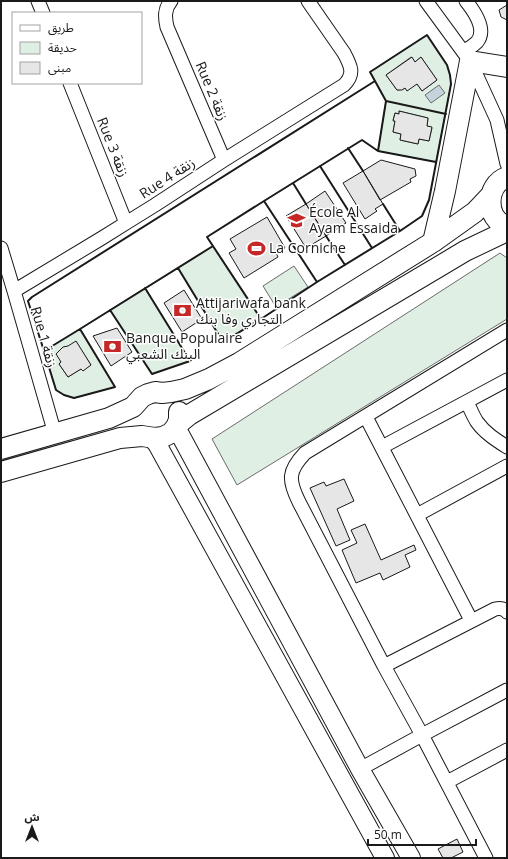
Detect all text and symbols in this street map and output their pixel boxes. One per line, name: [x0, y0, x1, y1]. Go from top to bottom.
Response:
legend: [12, 12, 142, 84]
text: طريق: [48, 19, 74, 36]
text: حديقة: [48, 39, 77, 56]
street label: Rue 2 زنقة: [191, 58, 233, 123]
text: مبنى: [48, 59, 71, 76]
street label: Rue 3 زنقة: [93, 114, 134, 179]
street label: Rue 4 زنقة: [135, 153, 198, 203]
place label: École Al Ayam Essaida: [309, 202, 398, 237]
school or university icon: École Al Ayam Essaida: [286, 210, 306, 230]
sports icon: La Corniche: [246, 238, 266, 258]
place label: La Corniche: [269, 238, 346, 257]
place label: Attijariwafa bank التجاري وفا بنك: [196, 293, 307, 330]
bank icon: Attijariwafa bank التجاري وفا بنك: [173, 301, 193, 321]
street label: Rue 1 زنقة: [27, 304, 62, 370]
place label: Banque Populaire البنك الشعبي: [126, 328, 243, 365]
bank icon: Banque Populaire البنك الشعبي: [103, 336, 123, 356]
north arrow: [12, 807, 52, 847]
text: ش: [24, 809, 40, 824]
scale bar: [368, 821, 476, 847]
text: 50 m: [374, 826, 402, 843]

